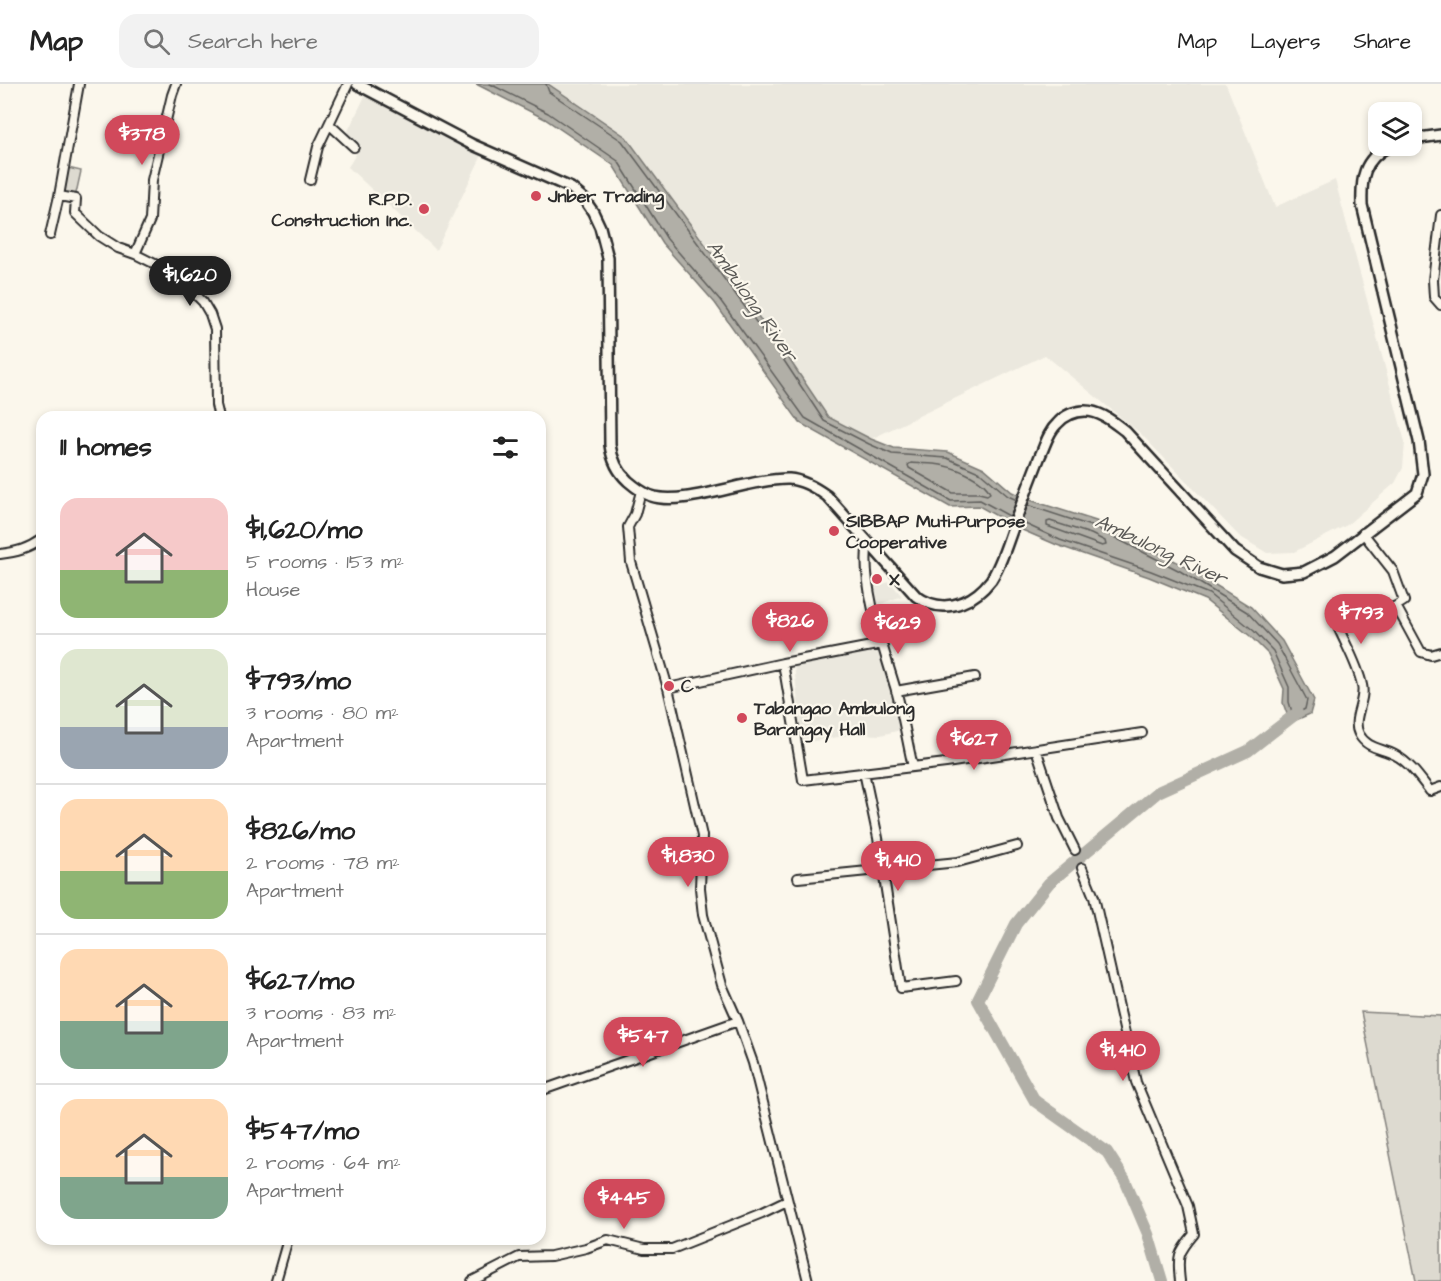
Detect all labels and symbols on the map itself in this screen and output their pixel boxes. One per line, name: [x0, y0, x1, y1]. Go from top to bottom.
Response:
pin: $378: [106, 115, 178, 166]
place label: Jnber Trading: [547, 184, 665, 210]
place label: R.P.D. Construction Inc.: [271, 187, 412, 233]
marker: Jnber Trading: [529, 189, 543, 203]
marker: R.P.D. Construction Inc.: [417, 202, 431, 216]
water label: Ambulong River: [699, 235, 805, 369]
pin: $1,620: [141, 256, 239, 307]
water label: Ambulong River: [1090, 507, 1233, 594]
place label: SIBBAP Muti-Purpose Cooperative: [845, 509, 1025, 555]
marker: SIBBAP Muti-Purpose Cooperative: [827, 524, 841, 538]
place label: X: [889, 567, 900, 592]
marker: X: [870, 572, 884, 586]
pin: $793: [1325, 594, 1397, 645]
pin: $826: [754, 602, 826, 653]
pin: $629: [862, 604, 934, 655]
place label: C: [681, 674, 694, 699]
marker: C: [662, 679, 676, 693]
place label: Tabangao Ambulong Barangay Hall: [753, 696, 915, 743]
marker: Tabangao Ambulong Barangay Hall: [735, 711, 749, 725]
pin: $627: [938, 720, 1010, 771]
pin: $1,830: [639, 837, 737, 888]
pin: $1,410: [849, 841, 947, 892]
pin: $547: [607, 1017, 679, 1068]
pin: $1,410: [1074, 1031, 1172, 1082]
pin: $445: [588, 1179, 660, 1230]

